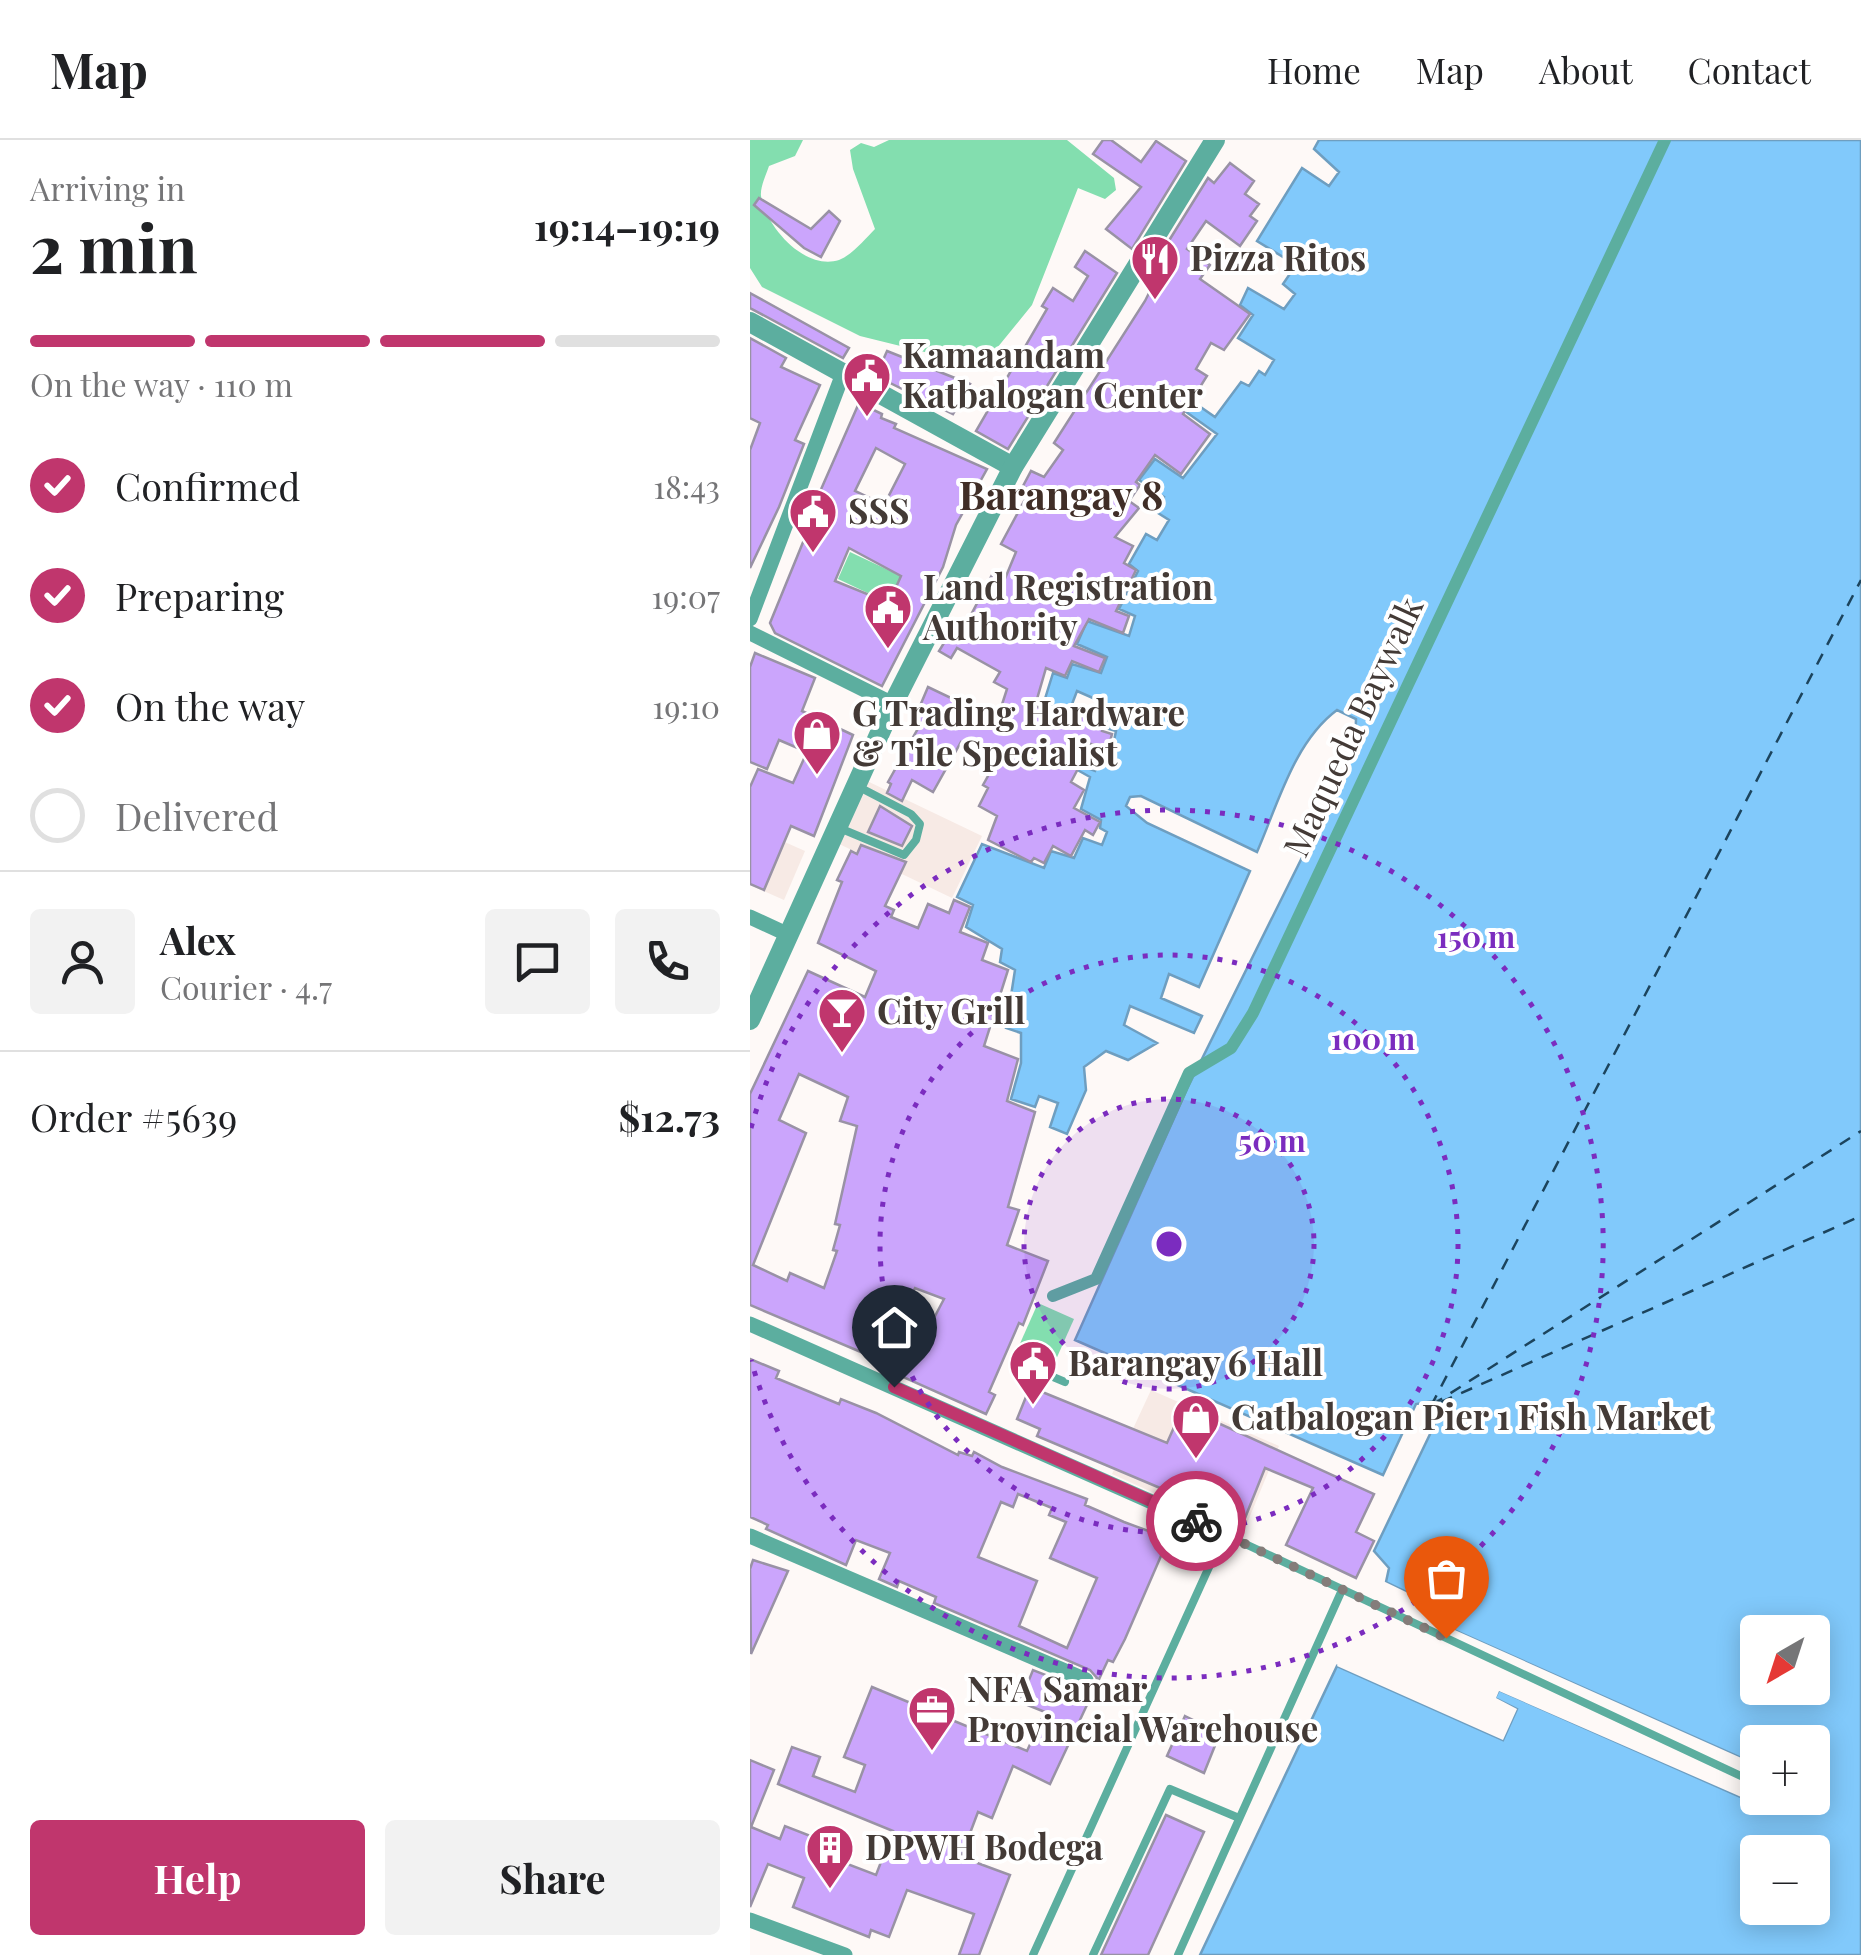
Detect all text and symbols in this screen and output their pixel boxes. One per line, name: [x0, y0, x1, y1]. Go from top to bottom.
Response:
text: Map: [50, 37, 148, 101]
text: Home: [1267, 46, 1361, 93]
text: Map: [1416, 46, 1484, 93]
text: About: [1539, 46, 1633, 93]
text: Contact: [1688, 46, 1811, 93]
text: Arriving in: [30, 166, 185, 209]
text: 19:14–19:19: [534, 200, 720, 251]
text: 2 min: [30, 203, 198, 289]
restaurant icon: Pizza Ritos: [1129, 233, 1181, 301]
place label: Pizza Ritos: [1190, 233, 1366, 280]
place label: Kamaandam Katbalogan Center: [902, 330, 1203, 417]
public building icon: Kamaandam Katbalogan Center: [841, 350, 893, 418]
text: On the way · 110 m: [30, 362, 293, 405]
icon: check: [30, 458, 85, 513]
text: Confirmed: [115, 460, 300, 511]
text: 18:43: [653, 464, 720, 507]
district label: Barangay 8: [959, 467, 1163, 520]
public building icon: SSS: [787, 486, 839, 554]
place label: SSS: [848, 486, 909, 533]
place label: Land Registration Authority: [922, 562, 1213, 649]
icon: check: [30, 568, 85, 623]
text: Preparing: [115, 570, 284, 621]
text: 19:07: [651, 574, 720, 617]
public building icon: Land Registration Authority: [862, 582, 914, 650]
street label: Maqueda Baywalk: [1271, 588, 1433, 864]
icon: check: [30, 678, 85, 733]
text: On the way: [115, 680, 305, 731]
text: 19:10: [652, 684, 720, 727]
place label: G Trading Hardware & Tile Specialist: [852, 688, 1185, 775]
shop icon: G Trading Hardware & Tile Specialist: [791, 708, 843, 776]
text: Delivered: [115, 790, 279, 841]
button: person: [30, 909, 135, 1014]
button: chat: [485, 909, 590, 1014]
button: phone: [615, 909, 720, 1014]
text: Alex: [160, 914, 236, 965]
text: 150 m: [1437, 916, 1515, 956]
text: Courier · 4.7: [160, 965, 332, 1008]
bar icon: City Grill: [816, 986, 868, 1054]
place label: City Grill: [877, 986, 1026, 1033]
text: 100 m: [1331, 1018, 1415, 1058]
text: Order #5639: [30, 1091, 237, 1142]
text: $12.73: [618, 1091, 720, 1142]
text: 50 m: [1238, 1120, 1306, 1160]
centre of rings: [1151, 1226, 1187, 1262]
pin: [852, 1285, 937, 1388]
icon: home: [867, 1300, 922, 1355]
public building icon: Barangay 6 Hall: [1007, 1338, 1059, 1406]
place label: Barangay 6 Hall: [1068, 1338, 1323, 1385]
shop icon: Catbalogan Pier 1 Fish Market: [1170, 1392, 1222, 1460]
place label: Catbalogan Pier 1 Fish Market: [1231, 1392, 1712, 1439]
courier: [1146, 1471, 1246, 1571]
icon: bike: [1169, 1494, 1224, 1549]
pin: [1404, 1536, 1489, 1639]
icon: bag: [1419, 1551, 1474, 1606]
north arrow: [1740, 1615, 1830, 1705]
map controls: [1740, 1615, 1830, 1925]
place label: NFA Samar Provincial Warehouse: [967, 1664, 1318, 1751]
office icon: NFA Samar Provincial Warehouse: [906, 1684, 958, 1752]
button: +: [1740, 1725, 1830, 1815]
button: Help: [30, 1820, 365, 1935]
button: Share: [385, 1820, 720, 1935]
building icon: DPWH Bodega: [804, 1822, 856, 1890]
place label: DPWH Bodega: [865, 1822, 1103, 1869]
button: −: [1740, 1835, 1830, 1925]

